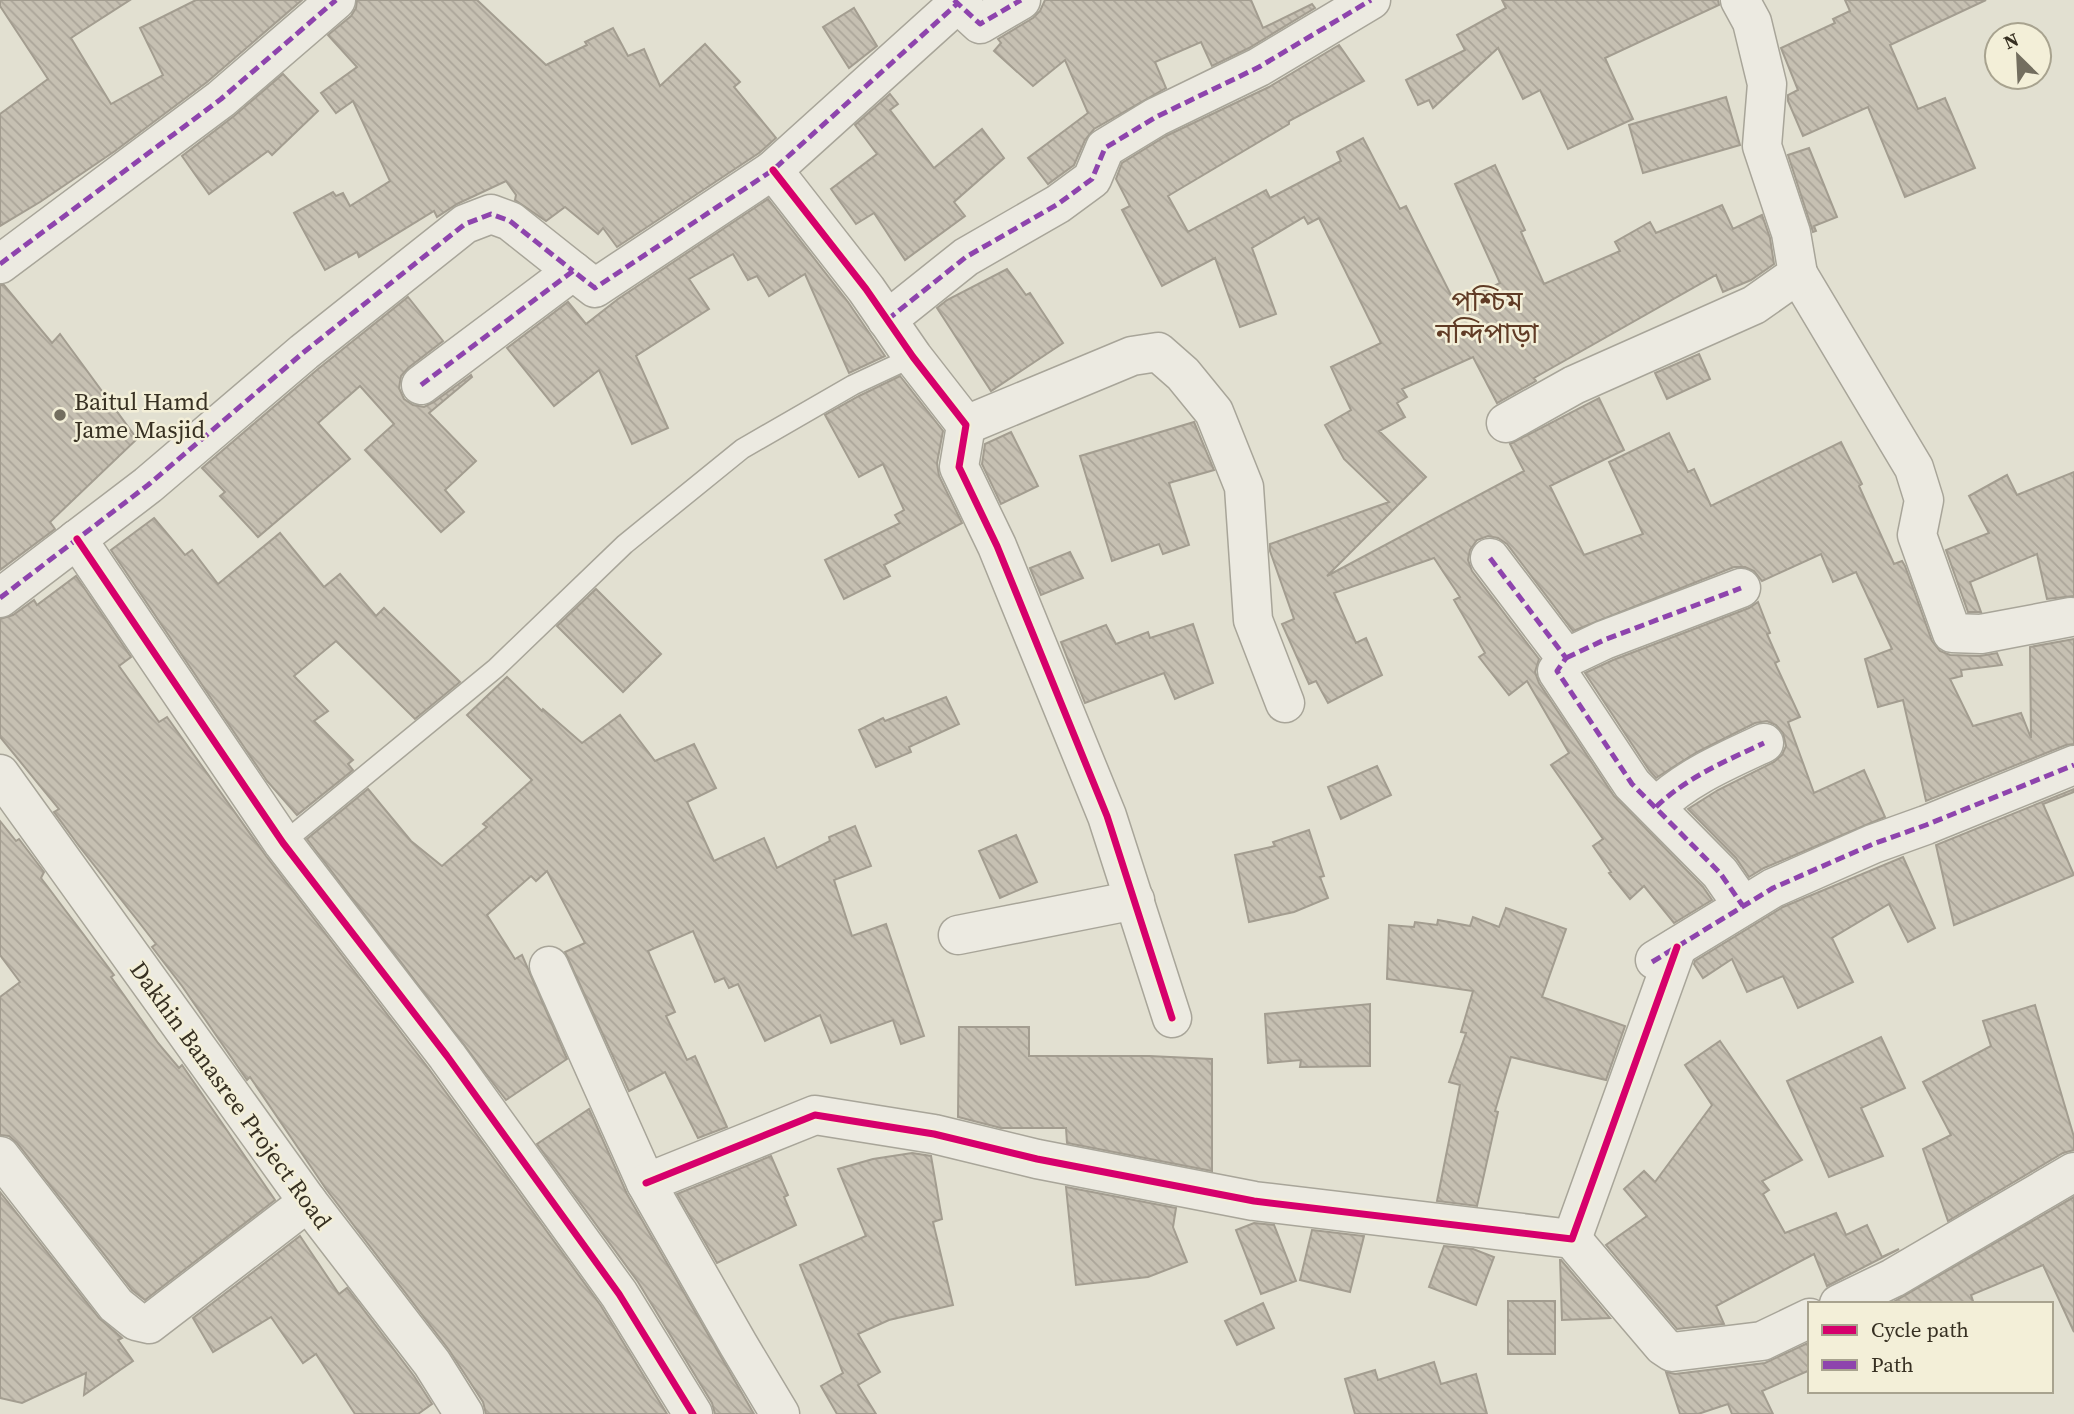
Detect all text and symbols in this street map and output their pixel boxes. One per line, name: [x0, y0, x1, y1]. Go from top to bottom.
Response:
north arrow: [1983, 21, 2053, 91]
text: N: [1999, 26, 2023, 55]
district label: পশ্চিম নন্দিপাড়া: [1434, 282, 1539, 352]
place label: Baitul Hamd Jame Masjid: [73, 385, 209, 446]
marker: Baitul Hamd Jame Masjid: [52, 407, 68, 423]
street label: Dakhin Banasree Project Road: [122, 954, 340, 1236]
legend: [1808, 1302, 2053, 1393]
text: Cycle path: [1871, 1315, 1969, 1344]
text: Path: [1871, 1350, 1914, 1379]

